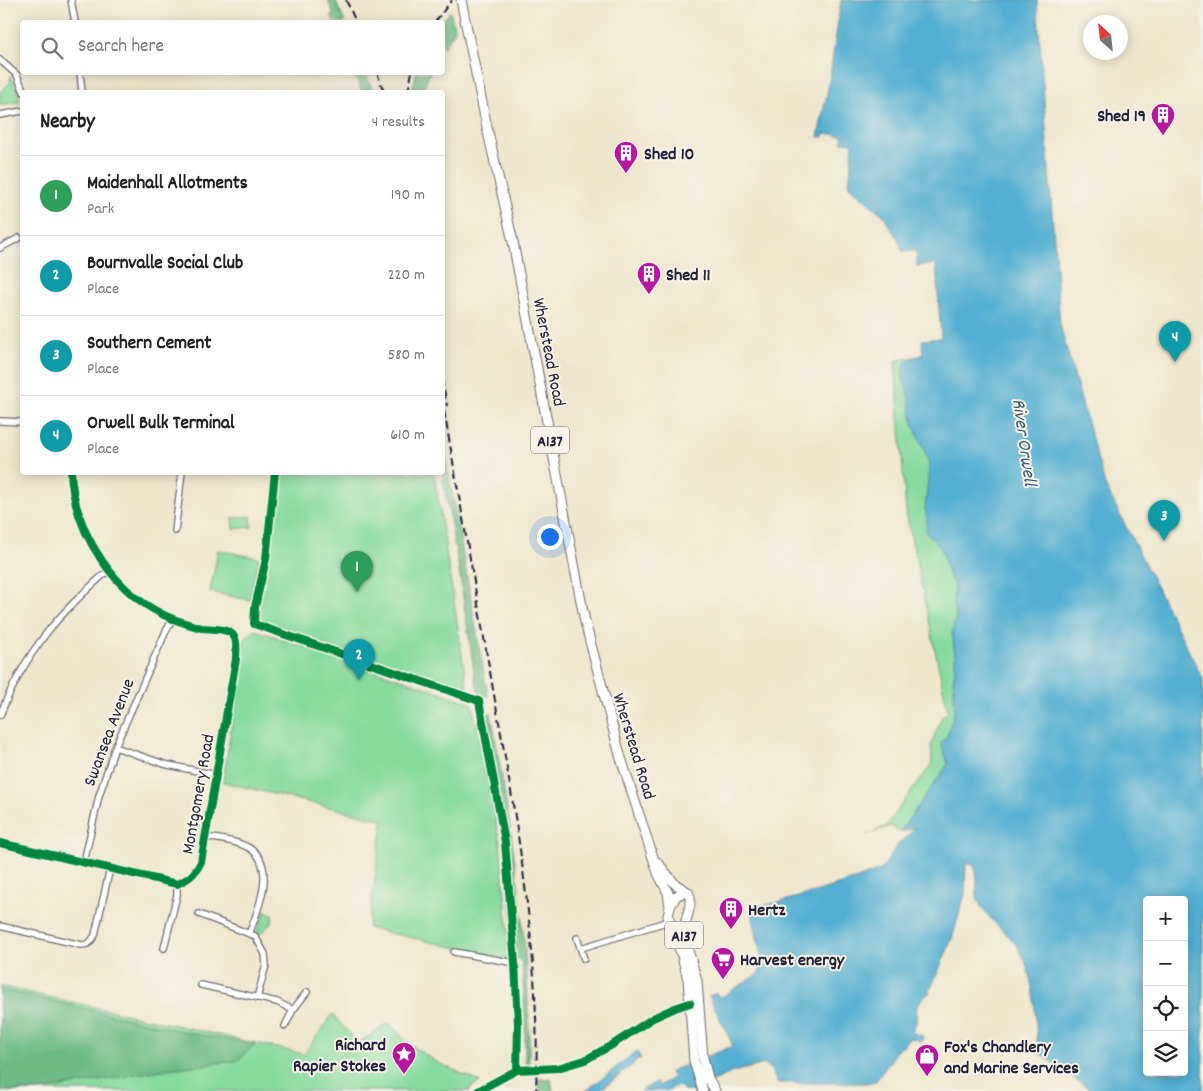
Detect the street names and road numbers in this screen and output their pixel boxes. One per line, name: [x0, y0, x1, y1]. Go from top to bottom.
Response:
street label: Wherstead Road: [525, 296, 570, 409]
road number: A137: [531, 426, 569, 454]
street label: Swansea Avenue: [78, 675, 142, 790]
street label: Wherstead Road: [605, 690, 661, 803]
street label: Montgomery Road: [177, 732, 222, 856]
road number: A137: [665, 922, 703, 948]

